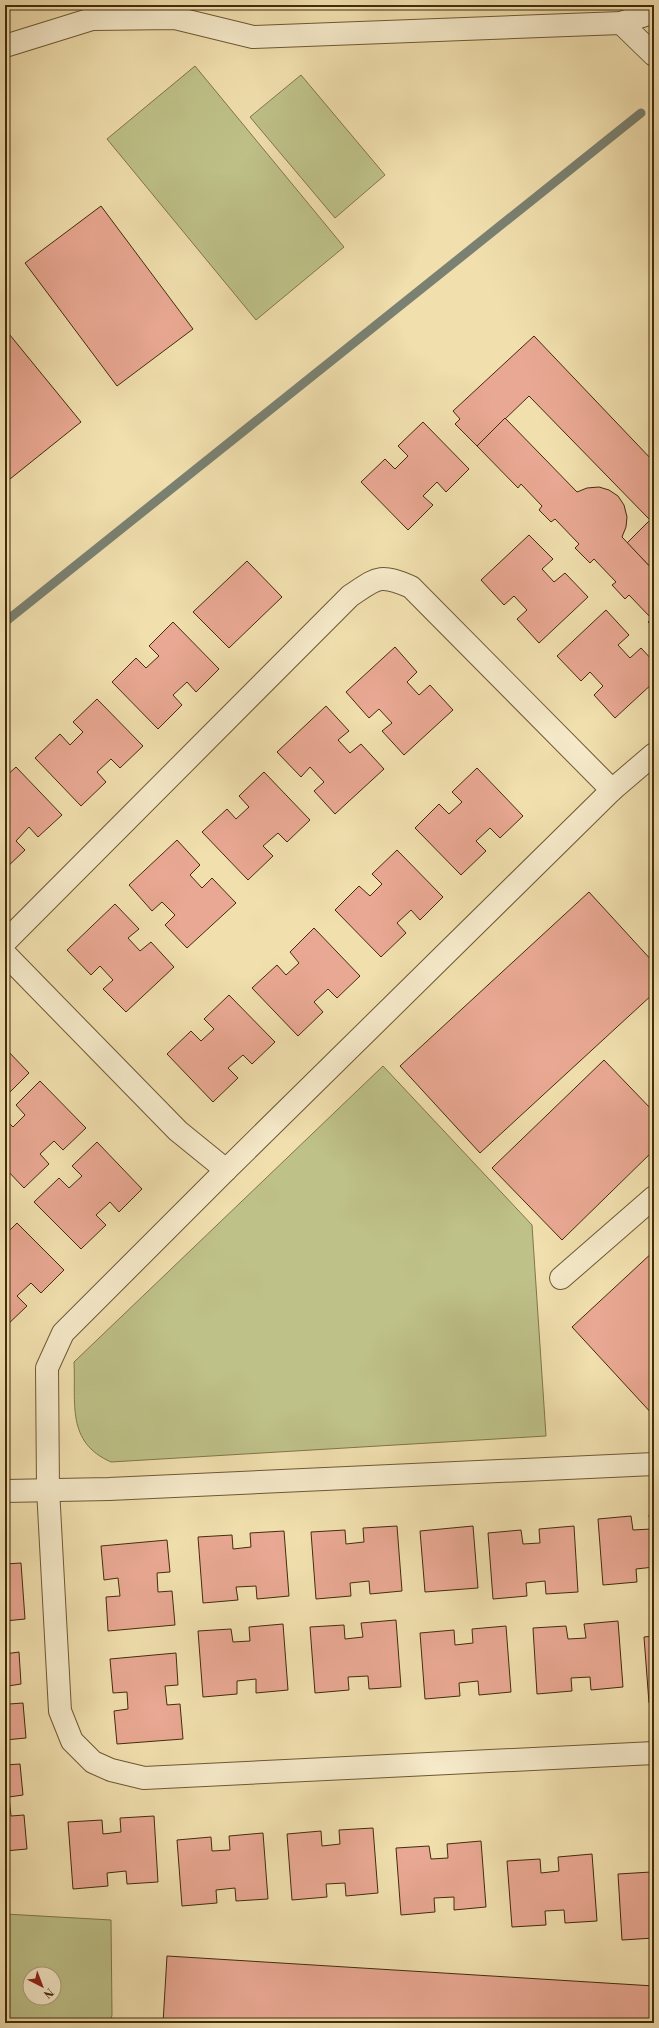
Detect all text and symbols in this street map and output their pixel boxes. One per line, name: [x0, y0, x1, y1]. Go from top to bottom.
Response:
north arrow: [22, 1966, 62, 2006]
text: N: [40, 1985, 56, 2001]

